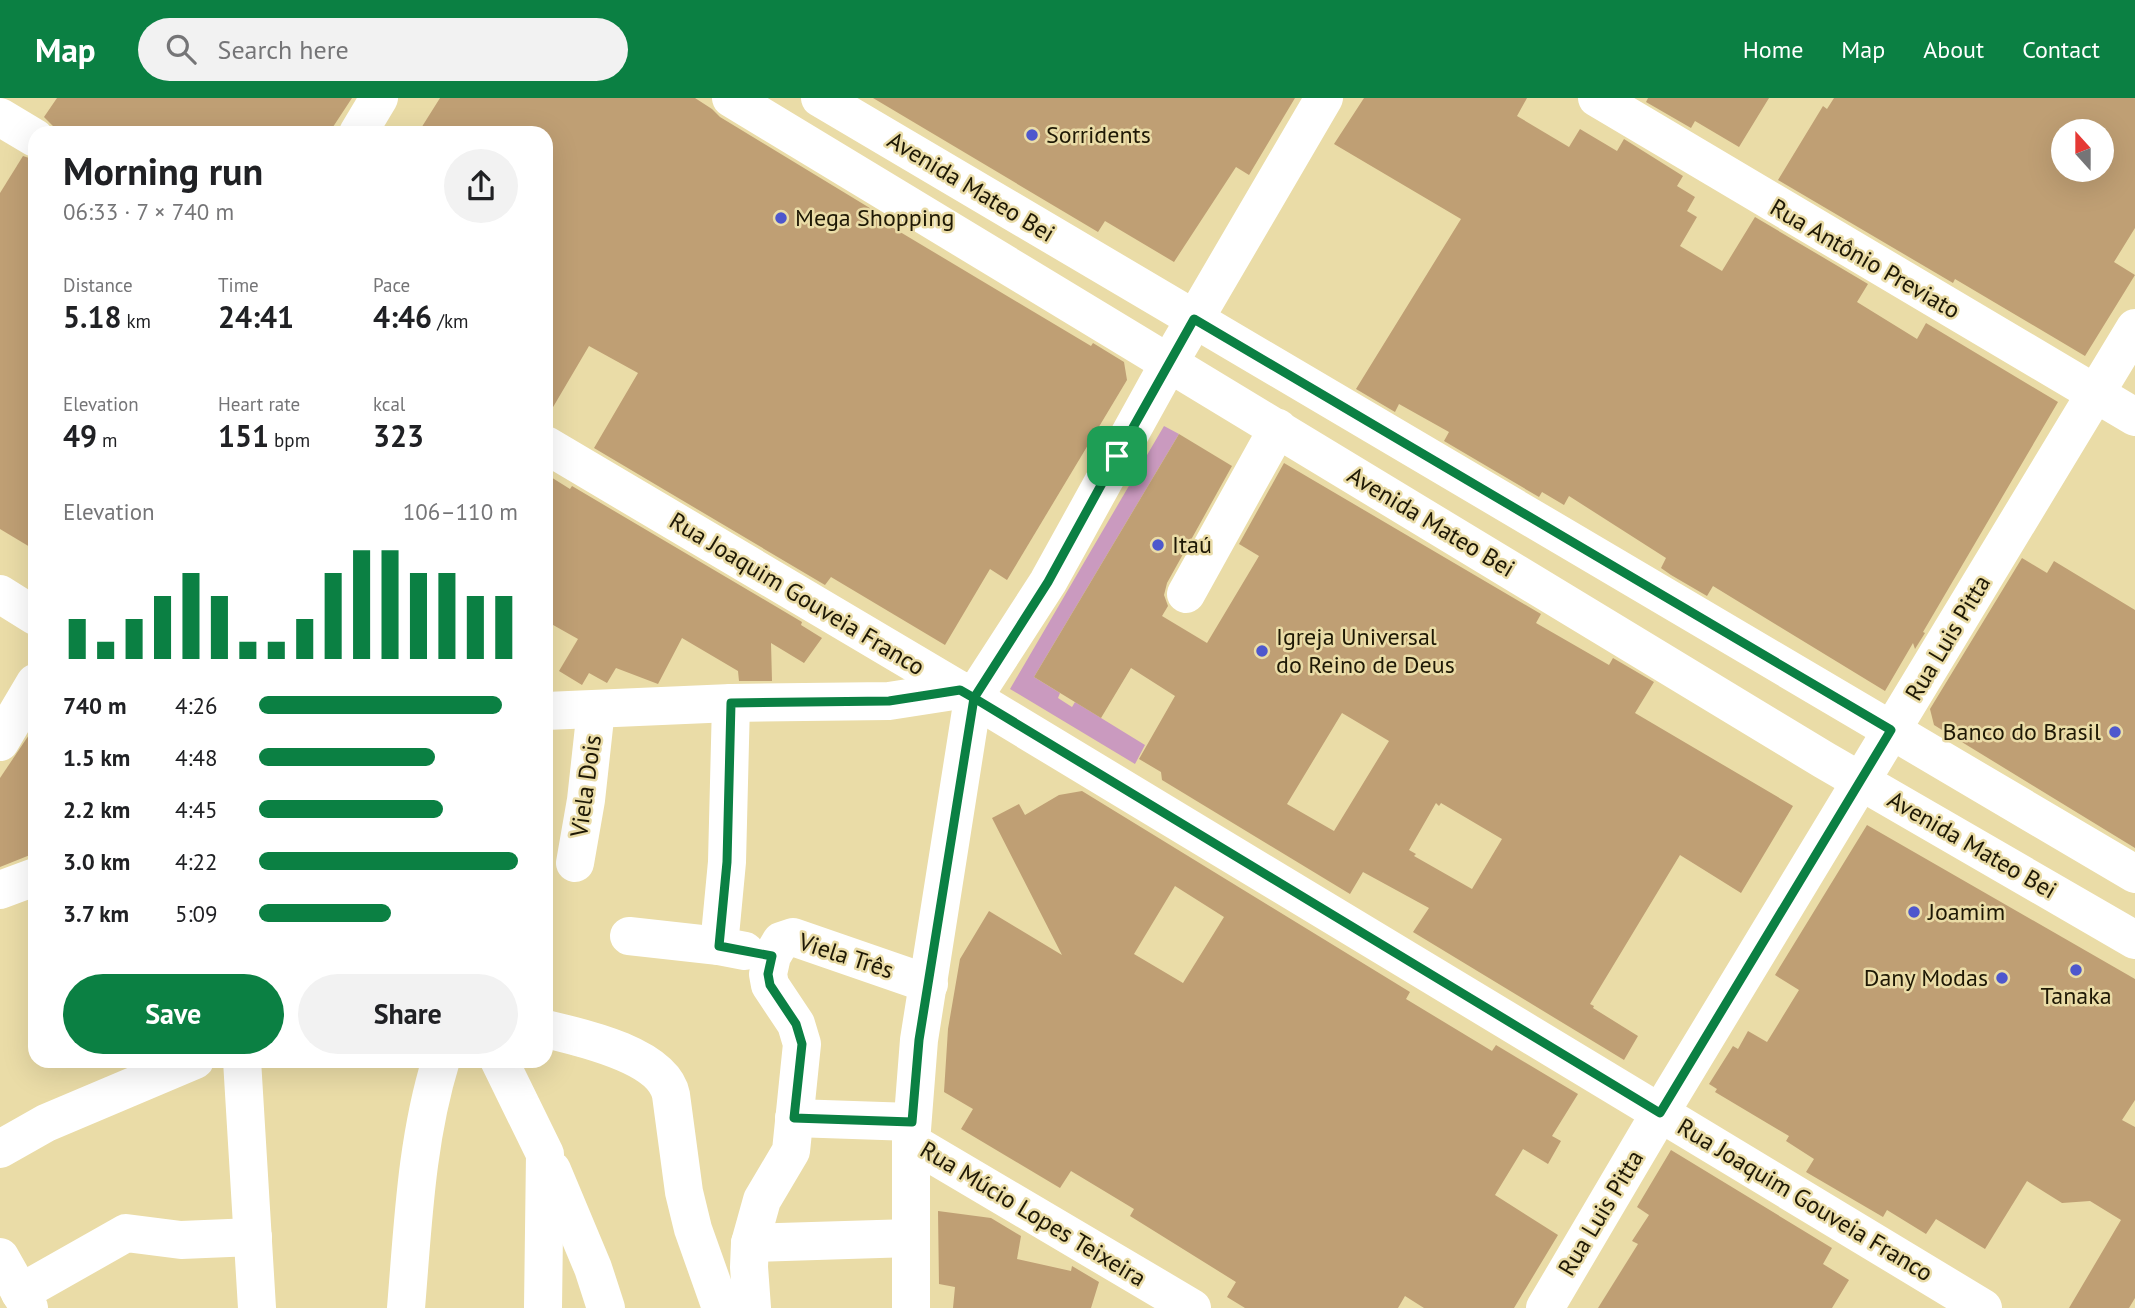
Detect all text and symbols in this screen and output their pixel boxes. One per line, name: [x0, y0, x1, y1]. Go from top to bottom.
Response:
search box: [138, 18, 628, 81]
text: Map: [35, 28, 96, 71]
icon: search: [162, 30, 200, 68]
text: Search here: [218, 33, 349, 66]
text: Home: [1743, 34, 1803, 65]
text: Map: [1841, 34, 1885, 65]
text: About: [1923, 34, 1984, 65]
text: Contact: [2022, 34, 2100, 65]
place label: Sorridents: [1046, 119, 1151, 150]
north arrow: [2051, 119, 2114, 182]
map controls: [2051, 119, 2114, 182]
street label: Avenida Mateo Bei: [882, 124, 1061, 249]
marker: Sorridents: [1024, 127, 1040, 143]
text: Morning run: [63, 146, 263, 195]
button: share: [444, 149, 518, 223]
street label: Rua Antônio Previato: [1765, 192, 1966, 326]
text: 06:33 · 7 × 740 m: [63, 197, 234, 226]
place label: Mega Shopping: [795, 202, 954, 233]
marker: Mega Shopping: [773, 210, 789, 226]
text: Distance: [63, 273, 133, 297]
text: Time: [218, 273, 259, 297]
text: Pace: [373, 273, 410, 297]
text: 5.18: [63, 297, 121, 336]
text: 24:41: [218, 297, 294, 336]
text: 4:46: [373, 297, 432, 336]
text: km: [121, 309, 151, 333]
text: /km: [432, 309, 468, 333]
text: Elevation: [63, 392, 139, 416]
text: Heart rate: [218, 392, 300, 416]
text: kcal: [373, 392, 405, 416]
text: 49: [63, 416, 97, 455]
text: 151: [218, 416, 269, 455]
text: 323: [373, 416, 424, 455]
pin: [1087, 426, 1147, 486]
text: m: [97, 428, 118, 452]
text: bpm: [269, 428, 310, 452]
icon: arrive: [1098, 437, 1136, 475]
street label: Avenida Mateo Bei: [1342, 459, 1521, 584]
text: Elevation: [63, 497, 155, 526]
text: 106–110 m: [403, 497, 518, 526]
street label: Rua Joaquim Gouveia Franco: [664, 505, 931, 682]
place label: Itaú: [1172, 529, 1212, 560]
marker: Itaú: [1150, 537, 1166, 553]
street label: Rua Luis Pitta: [1898, 569, 1997, 706]
place label: Igreja Universal do Reino de Deus: [1276, 621, 1455, 680]
marker: Igreja Universal do Reino de Deus: [1254, 643, 1270, 659]
text: 740 m: [63, 691, 126, 720]
text: 4:26: [175, 691, 218, 720]
place label: Banco do Brasil: [1943, 716, 2101, 747]
marker: Banco do Brasil: [2107, 724, 2123, 740]
street label: Viela Dois: [563, 733, 608, 840]
text: 1.5 km: [63, 743, 130, 772]
text: 4:48: [175, 743, 218, 772]
street label: Avenida Mateo Bei: [1882, 784, 2062, 906]
text: 2.2 km: [63, 795, 130, 824]
text: 4:45: [175, 795, 218, 824]
text: 3.0 km: [63, 847, 130, 876]
text: 4:22: [175, 847, 218, 876]
place label: Joamim: [1927, 896, 2005, 927]
text: 3.7 km: [63, 899, 129, 928]
text: 5:09: [175, 899, 218, 928]
marker: Joamim: [1906, 904, 1922, 920]
street label: Viela Três: [794, 925, 898, 985]
place label: Dany Modas: [1864, 962, 1988, 993]
marker: Tanaka: [2068, 962, 2084, 978]
marker: Dany Modas: [1994, 970, 2010, 986]
button: Save: [63, 974, 284, 1054]
button: Share: [298, 974, 518, 1054]
place label: Tanaka: [2040, 980, 2112, 1011]
street label: Rua Joaquim Gouveia Franco: [1672, 1111, 1939, 1288]
street label: Rua Múcio Lopes Teixeira: [915, 1134, 1152, 1293]
street label: Rua Luis Pitta: [1551, 1144, 1650, 1281]

